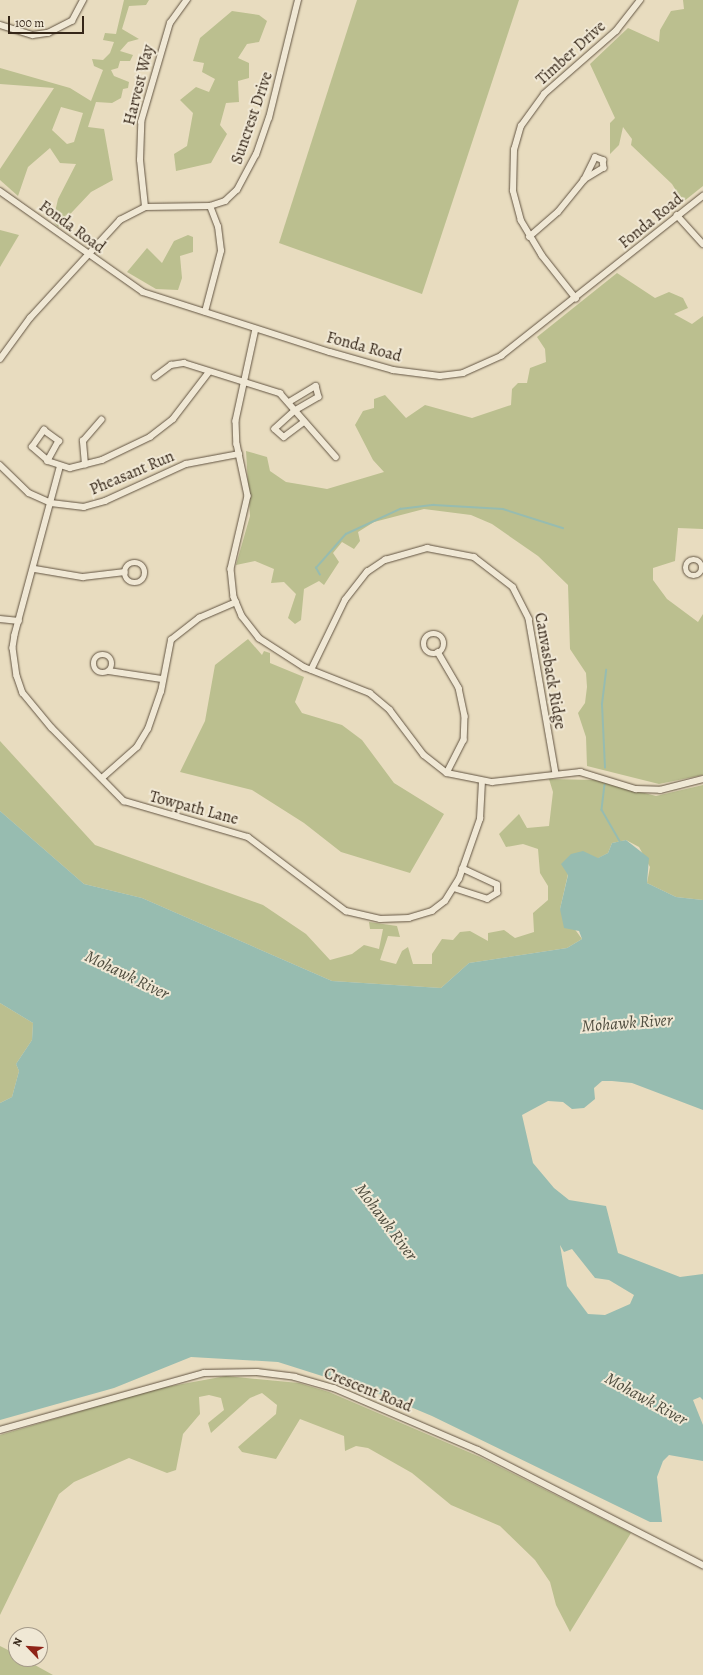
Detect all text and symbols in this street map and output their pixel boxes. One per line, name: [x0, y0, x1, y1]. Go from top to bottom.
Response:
scale bar: [10, 8, 86, 34]
text: 100 m: [15, 15, 44, 31]
street label: Timber Drive: [532, 17, 610, 89]
street label: Harvest Way: [120, 43, 158, 127]
street label: Suncrest Drive: [227, 69, 277, 167]
street label: Fonda Road: [615, 189, 687, 253]
street label: Fonda Road: [35, 197, 109, 257]
street label: Fonda Road: [324, 328, 404, 366]
street label: Pheasant Run: [87, 447, 177, 499]
street label: Canvasback Ridge: [530, 611, 570, 731]
street label: Towpath Lane: [147, 787, 241, 829]
water label: Mohawk River: [82, 946, 172, 1004]
water label: Mohawk River: [581, 1010, 673, 1036]
water label: Mohawk River: [350, 1180, 422, 1264]
street label: Crescent Road: [321, 1364, 415, 1416]
water label: Mohawk River: [601, 1368, 691, 1430]
north arrow: [8, 1627, 48, 1667]
text: N: [9, 1635, 26, 1649]

